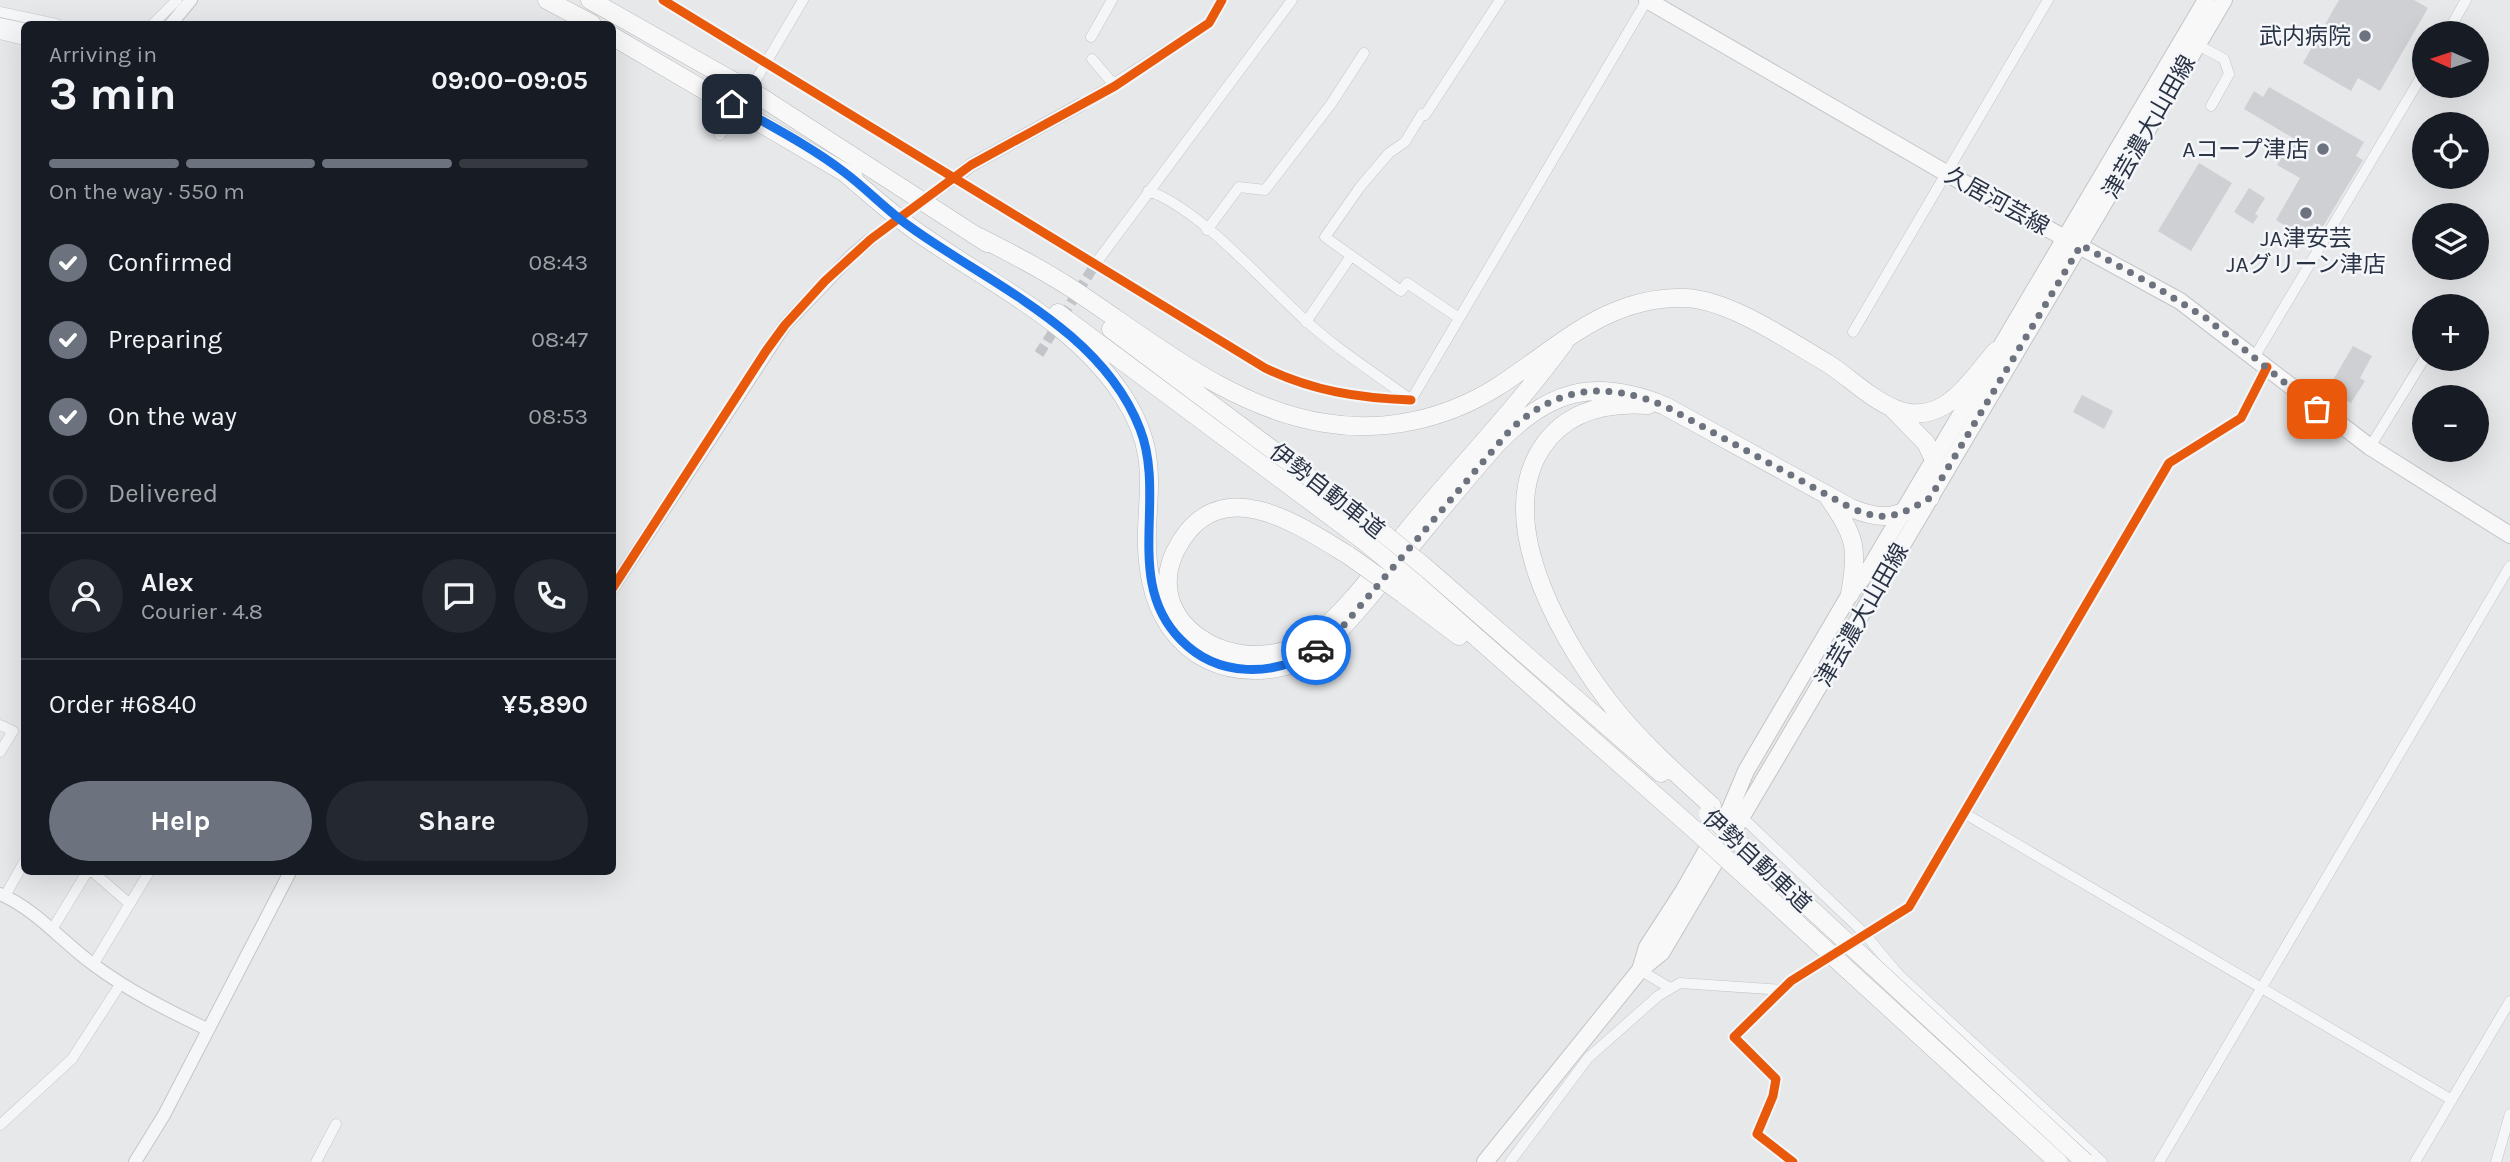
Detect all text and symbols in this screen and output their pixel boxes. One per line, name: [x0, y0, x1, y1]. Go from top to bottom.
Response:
north arrow: [2412, 21, 2488, 98]
map controls: [2412, 21, 2489, 462]
place label: 武内病院: [2259, 23, 2351, 50]
marker: 武内病院: [2357, 28, 2373, 44]
text: Arriving in: [49, 41, 157, 68]
street label: 津芸濃大山田線: [2097, 51, 2201, 203]
text: 09:00–09:05: [431, 65, 588, 96]
text: 3 min: [49, 67, 177, 121]
pin: [702, 74, 762, 134]
icon: home: [713, 85, 751, 123]
button: locate: [2412, 112, 2489, 189]
place label: Aコープ津店: [2182, 136, 2309, 163]
marker: Aコープ津店: [2315, 141, 2331, 157]
street label: 久居河芸線: [1940, 161, 2054, 241]
text: On the way · 550 m: [49, 178, 245, 205]
button: layers: [2412, 203, 2489, 280]
marker: JA津安芸 JAグリーン津店: [2298, 205, 2314, 221]
place label: JA津安芸 JAグリーン津店: [2226, 225, 2386, 278]
icon: check: [49, 244, 87, 282]
text: Confirmed: [108, 247, 233, 278]
text: 08:43: [528, 249, 588, 276]
button: +: [2412, 294, 2489, 371]
icon: check: [49, 321, 87, 359]
text: Preparing: [108, 324, 222, 355]
text: 08:47: [531, 326, 588, 353]
pin: [2287, 379, 2347, 439]
button: −: [2412, 385, 2489, 462]
icon: bag: [2298, 390, 2336, 428]
icon: check: [49, 398, 87, 436]
text: On the way: [108, 401, 237, 432]
text: 08:53: [528, 403, 588, 430]
street label: 伊勢自動車道: [1264, 438, 1390, 544]
text: Delivered: [108, 478, 218, 509]
street label: 津芸濃大山田線: [1810, 539, 1914, 691]
button: person: [49, 559, 123, 633]
button: chat: [422, 559, 496, 633]
button: phone: [514, 559, 588, 633]
text: Alex: [141, 567, 193, 598]
text: Courier · 4.8: [141, 598, 263, 625]
courier: [1281, 615, 1351, 685]
icon: car: [1297, 631, 1335, 669]
text: Order #6840: [49, 689, 197, 720]
text: ¥5,890: [502, 689, 588, 720]
button: Help: [49, 781, 312, 861]
button: Share: [326, 781, 588, 861]
street label: 伊勢自動車道: [1697, 804, 1817, 918]

